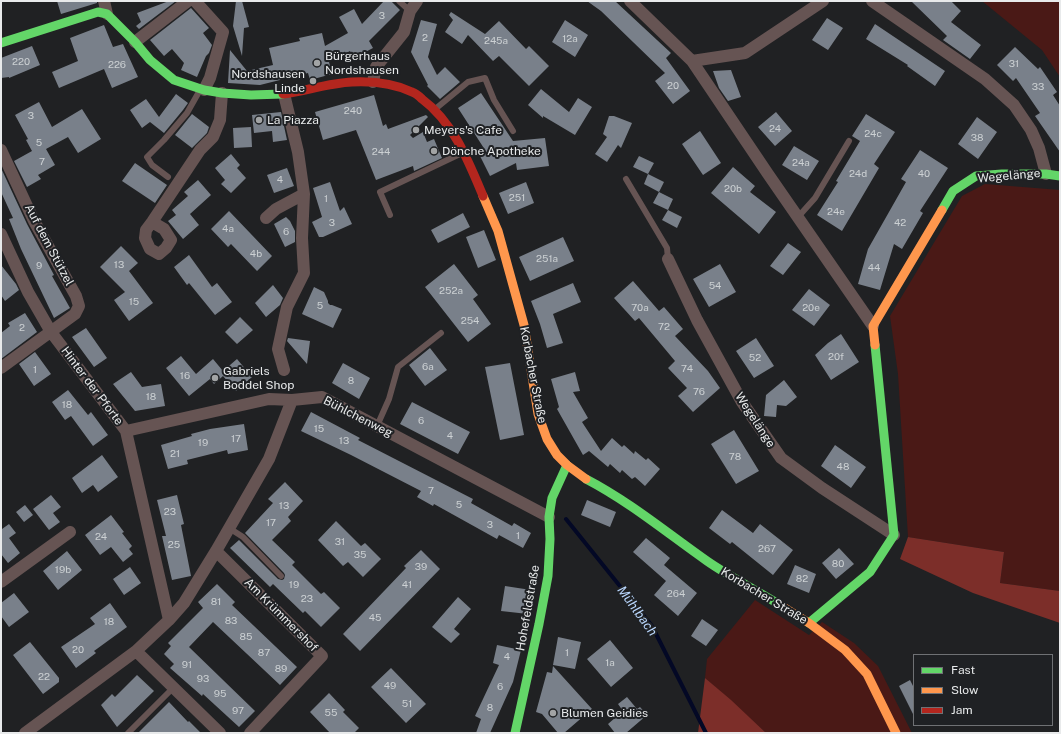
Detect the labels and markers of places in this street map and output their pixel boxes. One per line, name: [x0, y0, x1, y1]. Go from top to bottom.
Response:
place label: Bürgerhaus Nordshausen: [325, 49, 399, 77]
marker: Bürgerhaus Nordshausen: [312, 58, 322, 68]
place label: Nordshausen Linde: [231, 67, 305, 95]
marker: Nordshausen Linde: [308, 76, 318, 86]
place label: La Piazza: [267, 113, 319, 127]
marker: La Piazza: [254, 115, 264, 125]
place label: Meyers's Cafe: [424, 123, 502, 137]
marker: Meyers's Cafe: [411, 125, 421, 135]
place label: Dönche Apotheke: [442, 144, 541, 158]
marker: Dönche Apotheke: [429, 146, 439, 156]
place label: Gabriels Boddel Shop: [223, 364, 294, 392]
marker: Gabriels Boddel Shop: [210, 373, 220, 383]
place label: Blumen Geidies: [561, 706, 648, 720]
marker: Blumen Geidies: [548, 708, 558, 718]

